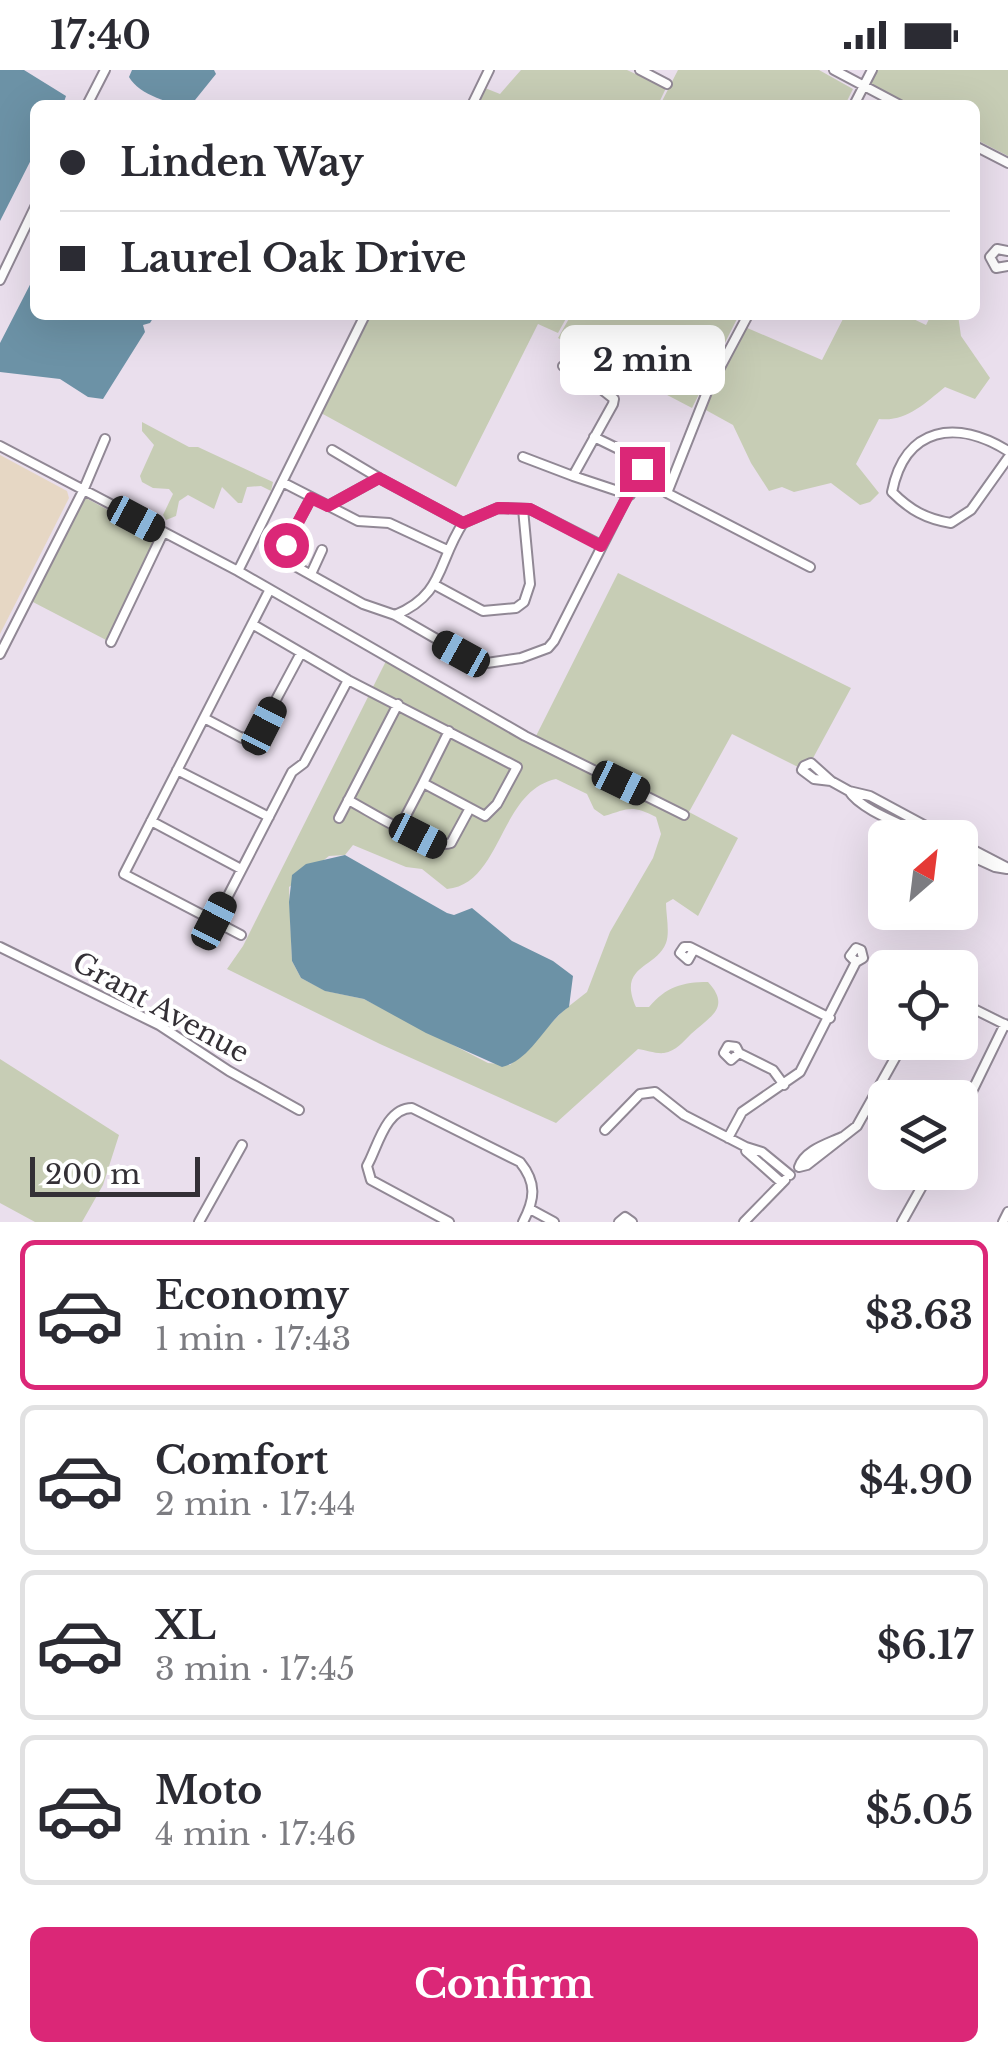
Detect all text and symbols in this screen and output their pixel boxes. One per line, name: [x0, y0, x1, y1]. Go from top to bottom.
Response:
text: 17:40: [50, 12, 151, 59]
text: Linden Way: [120, 139, 364, 186]
text: Laurel Oak Drive: [120, 235, 467, 282]
callout: 2 min: [560, 324, 724, 394]
text: 2 min: [593, 340, 692, 380]
route end: [620, 447, 665, 492]
car: [102, 492, 170, 546]
route start: [264, 523, 309, 568]
car: [427, 626, 495, 682]
car: [237, 692, 291, 760]
car: [587, 756, 655, 810]
car: [384, 809, 452, 863]
north arrow: [868, 820, 978, 930]
map controls: [868, 820, 978, 1190]
car: [187, 887, 241, 955]
street label: Grant Avenue: [66, 944, 255, 1070]
button: locate: [868, 950, 978, 1060]
button: layers: [868, 1080, 978, 1190]
scale bar: [30, 1152, 200, 1196]
text: 200 m: [45, 1157, 140, 1192]
icon: car: [35, 1270, 125, 1360]
text: Economy: [155, 1272, 349, 1319]
text: $3.63: [865, 1292, 973, 1339]
text: 1 min · 17:43: [155, 1319, 351, 1359]
icon: car: [35, 1435, 125, 1525]
text: Comfort: [155, 1437, 328, 1484]
text: $4.90: [859, 1457, 973, 1504]
text: 2 min · 17:44: [155, 1484, 356, 1524]
icon: car: [35, 1600, 125, 1690]
text: XL: [155, 1602, 216, 1649]
text: $6.17: [877, 1622, 973, 1669]
text: 3 min · 17:45: [155, 1649, 355, 1689]
icon: car: [35, 1765, 125, 1855]
text: Moto: [155, 1767, 262, 1814]
text: $5.05: [865, 1787, 973, 1834]
text: 4 min · 17:46: [155, 1814, 356, 1854]
button: Confirm: [30, 1927, 978, 2042]

